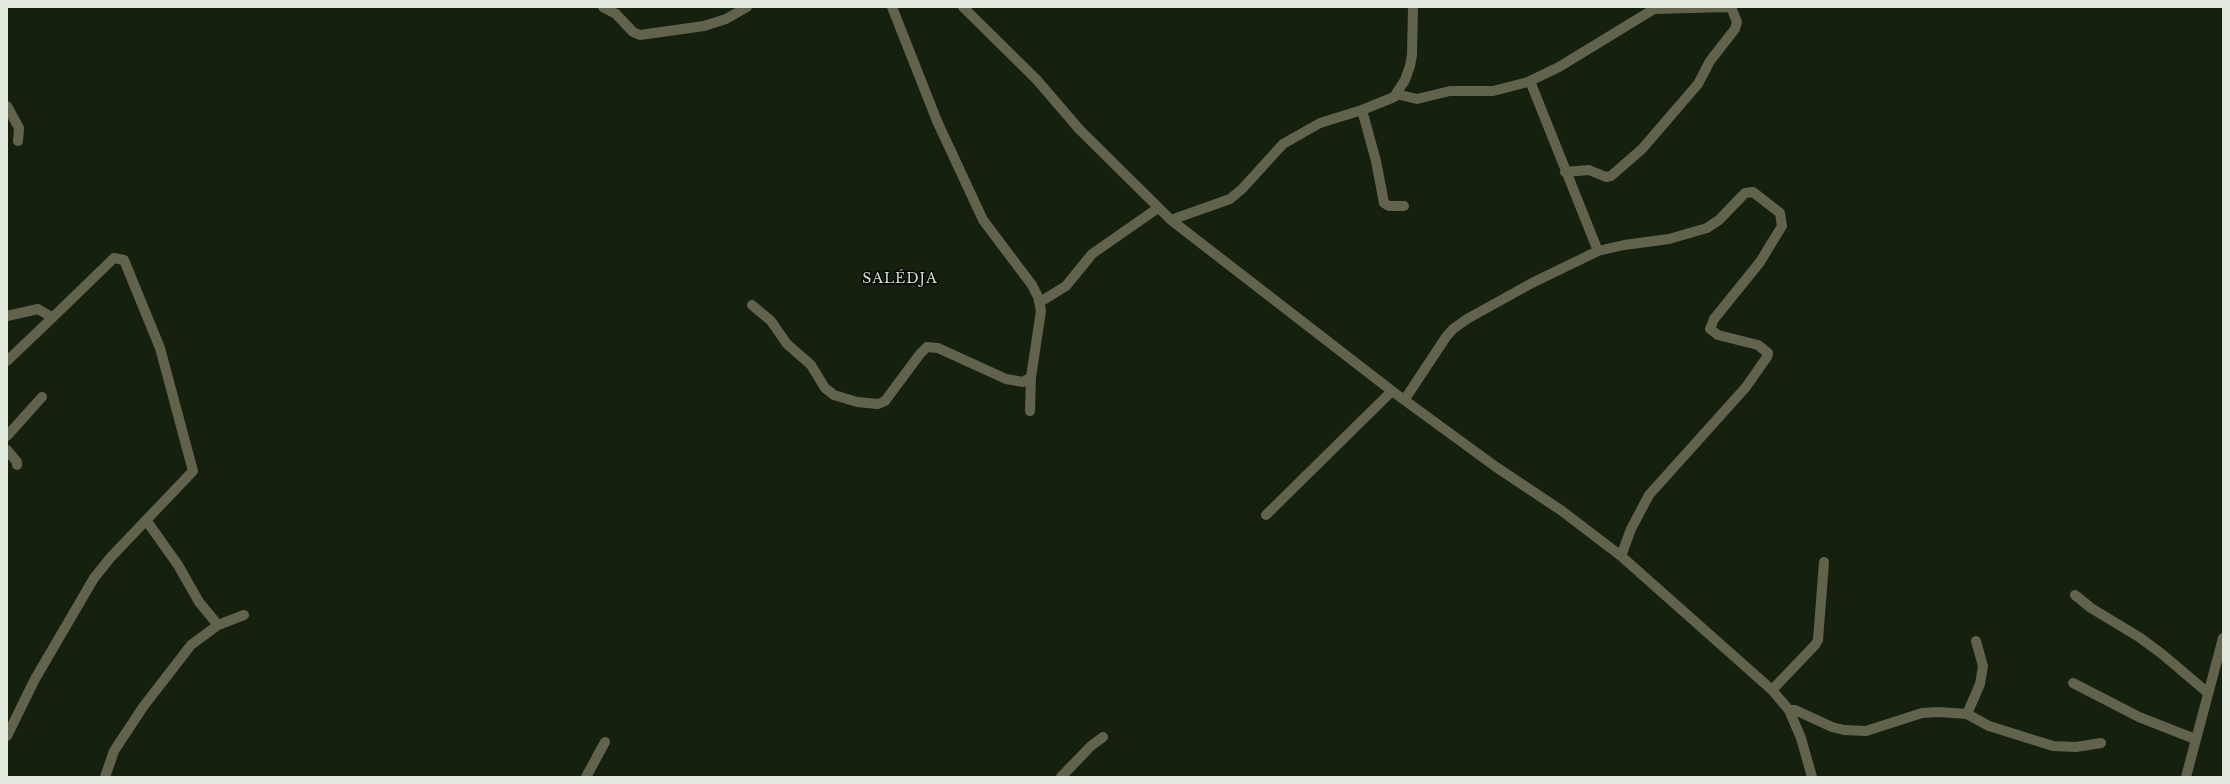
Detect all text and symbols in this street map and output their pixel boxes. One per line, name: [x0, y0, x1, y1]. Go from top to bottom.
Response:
district label: SALÉDJA: [862, 271, 938, 287]

